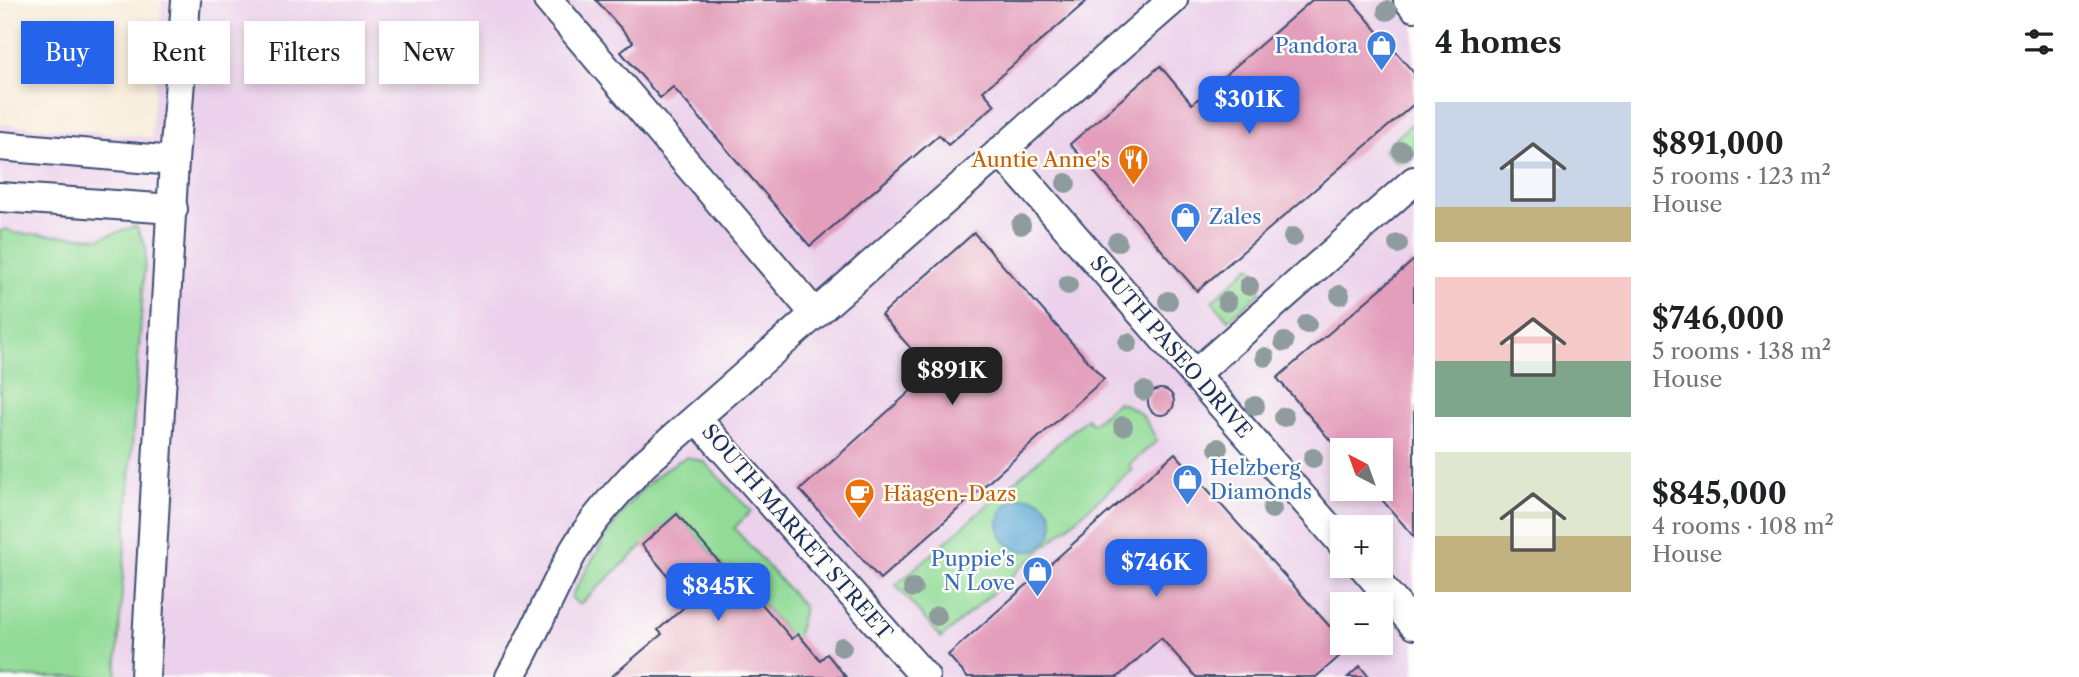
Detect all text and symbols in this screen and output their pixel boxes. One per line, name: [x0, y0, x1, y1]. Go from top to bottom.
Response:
chip: Buy: [21, 21, 114, 84]
chip: Rent: [128, 21, 230, 84]
chip: Filters: [244, 21, 365, 84]
chip: New: [379, 21, 479, 84]
icon: filters: [2020, 23, 2058, 61]
text: 4 homes: [1435, 24, 1562, 61]
shop icon: Pandora: [1364, 29, 1398, 73]
place label: Pandora: [1275, 33, 1359, 58]
pin: $301K: [1200, 76, 1298, 136]
text: $301K: [1214, 85, 1284, 113]
text: $891,000: [1652, 125, 1784, 162]
icon: home: [1491, 130, 1575, 214]
restaurant icon: Auntie Anne's: [1116, 143, 1150, 187]
place label: Auntie Anne's: [970, 147, 1110, 172]
text: 5 rooms · 123 m²: [1652, 162, 1831, 190]
text: House: [1652, 190, 1722, 218]
shop icon: Zales: [1169, 200, 1203, 244]
place label: Zales: [1209, 204, 1261, 229]
street label: SOUTH PASEO DRIVE: [1085, 250, 1257, 443]
text: $746,000: [1652, 300, 1784, 337]
icon: home: [1491, 305, 1575, 389]
text: 5 rooms · 138 m²: [1652, 337, 1831, 365]
pin: $891K: [903, 348, 1001, 407]
text: $891K: [917, 356, 987, 384]
text: House: [1652, 365, 1722, 393]
street label: SOUTH MARKET STREET: [697, 419, 898, 645]
north arrow: [1330, 438, 1393, 500]
map controls: [1330, 438, 1393, 655]
place label: Helzberg Diamonds: [1210, 455, 1312, 504]
shop icon: Helzberg Diamonds: [1170, 463, 1204, 507]
text: $845,000: [1652, 475, 1787, 512]
cafe icon: Häagen-Dazs: [843, 477, 877, 521]
icon: home: [1491, 480, 1575, 564]
place label: Häagen-Dazs: [883, 481, 1016, 506]
text: 4 rooms · 108 m²: [1652, 512, 1834, 540]
button: +: [1330, 515, 1393, 578]
pin: $746K: [1107, 540, 1205, 599]
text: House: [1652, 540, 1722, 568]
place label: Puppie's N Love: [931, 546, 1015, 595]
text: $746K: [1121, 548, 1191, 576]
shop icon: Puppie's N Love: [1021, 554, 1055, 598]
pin: $845K: [669, 564, 767, 623]
text: $845K: [682, 572, 754, 600]
button: −: [1330, 592, 1393, 655]

